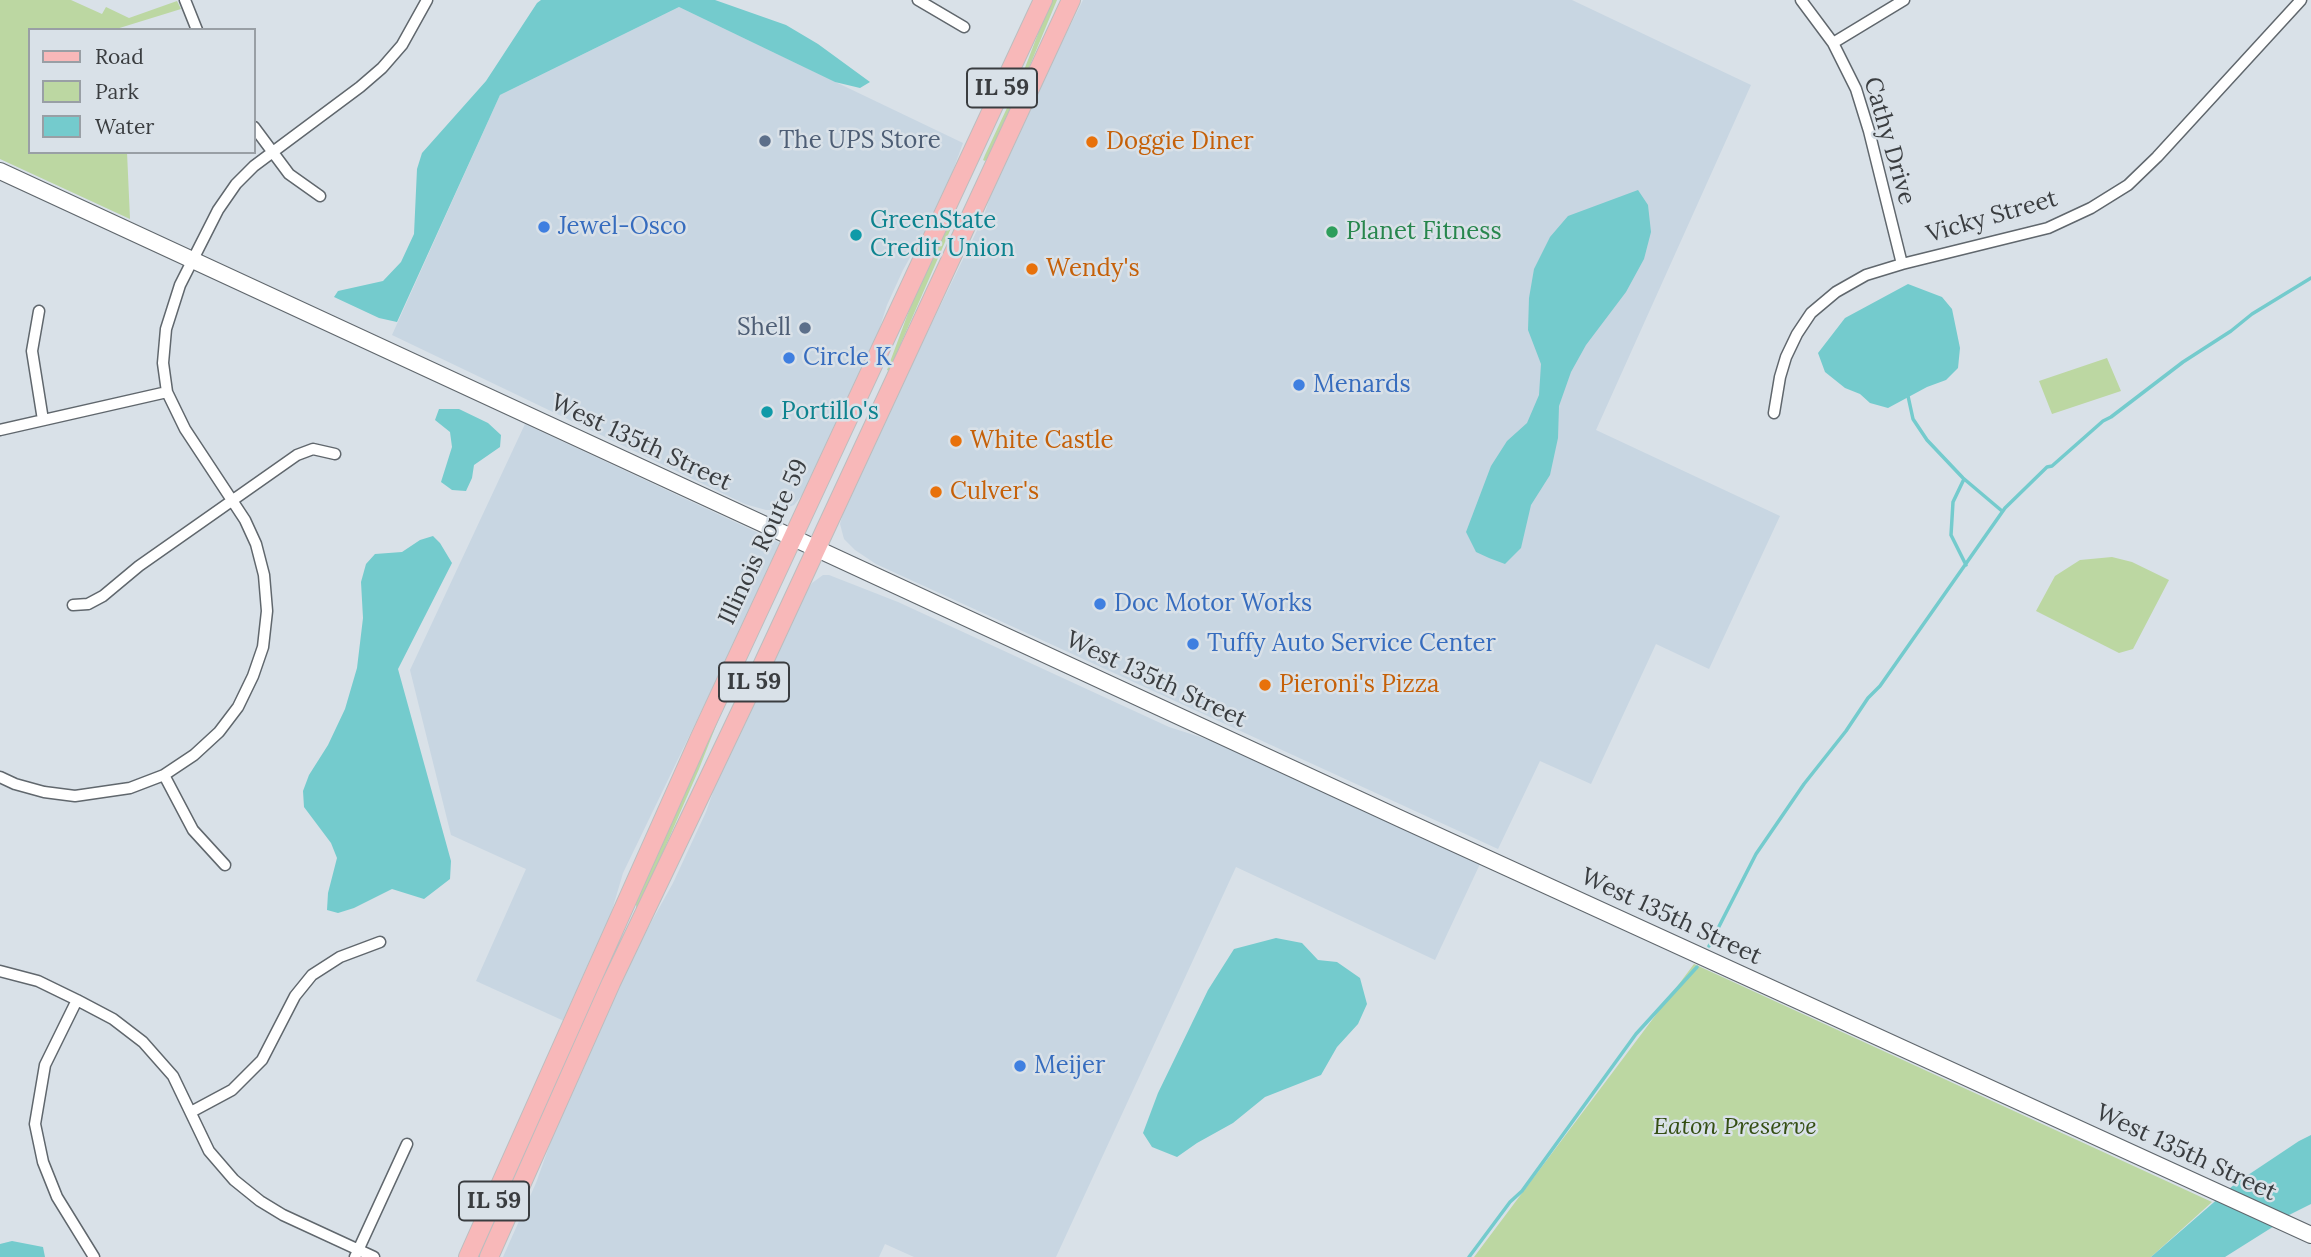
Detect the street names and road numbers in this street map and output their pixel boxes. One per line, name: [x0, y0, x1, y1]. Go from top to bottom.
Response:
road number: IL 59: [967, 68, 1037, 108]
street label: Cathy Drive: [1857, 74, 1921, 208]
street label: Vicky Street: [1923, 185, 2061, 249]
street label: West 135th Street: [546, 389, 736, 497]
street label: Illinois Route 59: [713, 455, 815, 629]
street label: West 135th Street: [1061, 626, 1251, 734]
road number: IL 59: [719, 662, 789, 702]
street label: West 135th Street: [1576, 863, 1766, 971]
street label: West 135th Street: [2091, 1099, 2281, 1207]
road number: IL 59: [459, 1182, 529, 1220]

